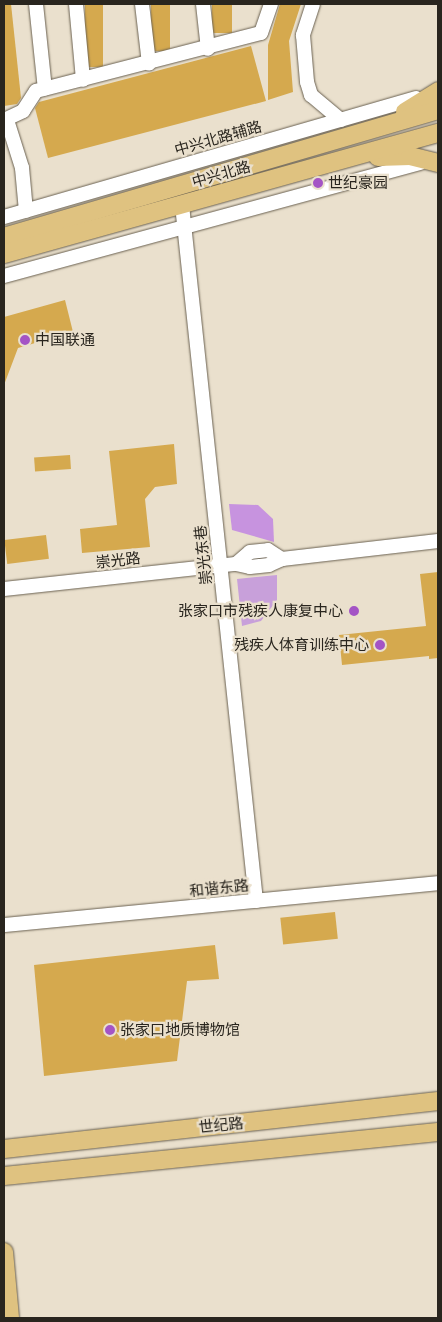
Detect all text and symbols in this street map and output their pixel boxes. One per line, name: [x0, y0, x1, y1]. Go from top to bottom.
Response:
street label: 中兴北路辅路: [172, 117, 264, 159]
street label: 中兴北路: [190, 157, 252, 191]
place label: 世纪豪园: [328, 174, 388, 192]
marker: 世纪豪园: [312, 177, 324, 189]
place label: 中国联通: [35, 331, 95, 349]
marker: 中国联通: [19, 334, 31, 346]
street label: 崇光东巷: [191, 524, 215, 586]
street label: 崇光路: [95, 549, 141, 571]
place label: 张家口市残疾人康复中心: [178, 602, 343, 620]
marker: 张家口市残疾人康复中心: [347, 604, 361, 618]
place label: 残疾人体育训练中心: [234, 636, 369, 654]
marker: 残疾人体育训练中心: [373, 638, 387, 652]
street label: 和谐东路: [188, 876, 250, 900]
place label: 张家口地质博物馆: [120, 1021, 240, 1039]
marker: 张家口地质博物馆: [104, 1024, 116, 1036]
street label: 世纪路: [198, 1114, 244, 1136]

